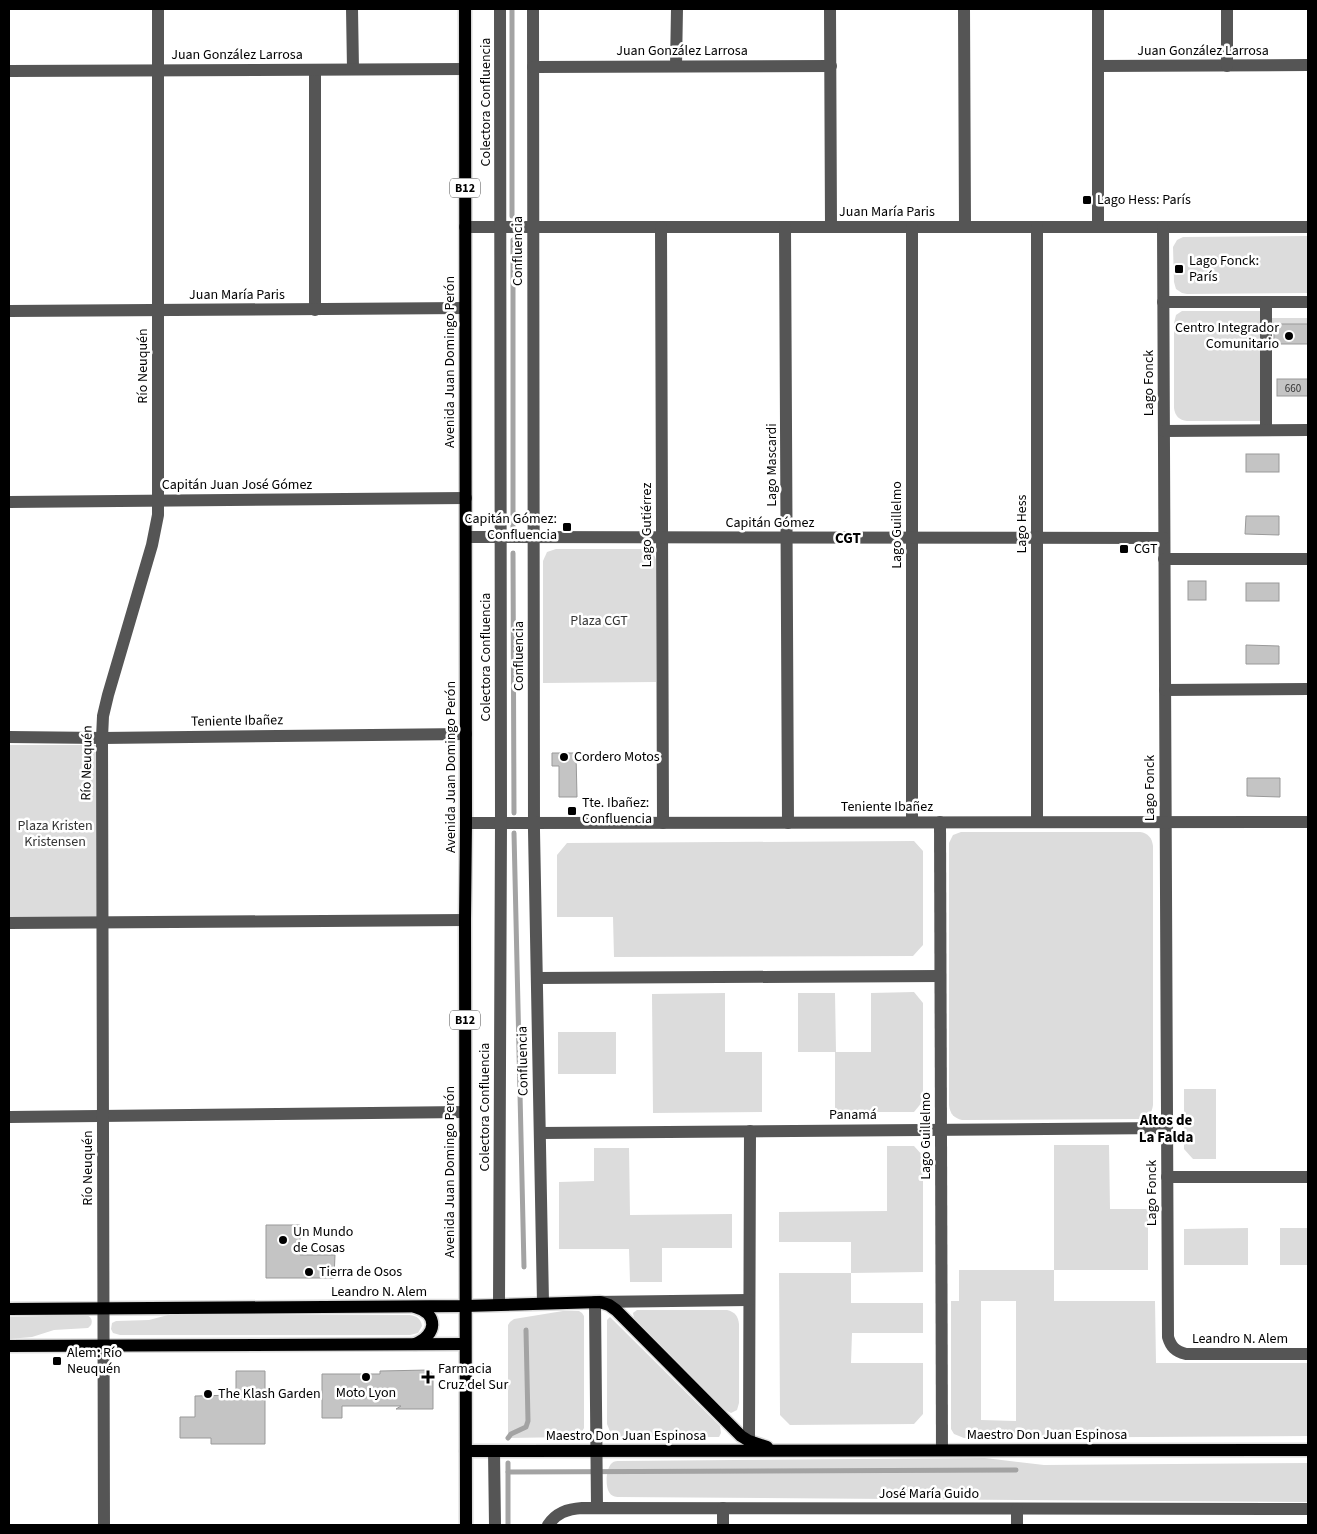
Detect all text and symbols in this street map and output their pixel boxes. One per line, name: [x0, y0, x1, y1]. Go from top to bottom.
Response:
street label: Colectora Confluencia: [476, 38, 496, 166]
street label: Juan González Larrosa: [616, 41, 748, 61]
street label: Juan González Larrosa: [1137, 41, 1269, 61]
street label: Juan González Larrosa: [171, 45, 303, 65]
road number: B12: [450, 178, 480, 198]
place label: Lago Hess: París: [1097, 190, 1191, 210]
marker: Lago Hess: París: [1081, 194, 1093, 206]
street label: Juan María Paris: [839, 202, 935, 222]
street label: Confluencia: [508, 216, 528, 286]
place label: Lago Fonck: París: [1189, 251, 1259, 287]
marker: Lago Fonck: París: [1173, 263, 1185, 275]
street label: Avenida Juan Domingo Perón: [440, 276, 460, 448]
street label: Juan María Paris: [189, 285, 285, 305]
place label: Centro Integrador Comunitario: [1175, 318, 1279, 354]
street label: Río Neuquén: [133, 328, 153, 404]
marker: Centro Integrador Comunitario: [1283, 330, 1295, 342]
street label: Lago Fonck: [1139, 350, 1159, 416]
house number: 660: [1285, 381, 1301, 396]
street label: Lago Mascardi: [762, 423, 782, 507]
street label: Capitán Juan José Gómez: [162, 475, 312, 495]
street label: Lago Guillelmo: [887, 481, 907, 569]
street label: Lago Gutiérrez: [637, 482, 657, 567]
street label: Lago Hess: [1012, 494, 1032, 553]
place label: Capitán Gómez: Confluencia: [465, 509, 557, 545]
street label: Capitán Gómez: [726, 513, 815, 533]
marker: Capitán Gómez: Confluencia: [561, 521, 573, 533]
district label: CGT: [835, 528, 861, 549]
place label: CGT: [1134, 539, 1158, 559]
marker: CGT: [1118, 543, 1130, 555]
street label: Colectora Confluencia: [476, 593, 496, 721]
park label: Plaza CGT: [570, 611, 628, 631]
street label: Confluencia: [509, 621, 529, 691]
street label: Avenida Juan Domingo Perón: [441, 681, 461, 853]
street label: Teniente Ibañez: [191, 710, 283, 732]
street label: Río Neuquén: [76, 725, 98, 801]
place label: Cordero Motos: [574, 747, 660, 767]
marker: Cordero Motos: [558, 751, 570, 763]
street label: Lago Fonck: [1140, 755, 1160, 821]
place label: Tte. Ibañez: Confluencia: [582, 793, 652, 829]
street label: Teniente Ibañez: [841, 797, 933, 817]
marker: Tte. Ibañez: Confluencia: [566, 805, 578, 817]
park label: Plaza Kristen Kristensen: [17, 816, 93, 852]
road number: B12: [450, 1010, 480, 1030]
street label: Confluencia: [512, 1026, 534, 1096]
street label: Colectora Confluencia: [475, 1043, 495, 1171]
street label: Avenida Juan Domingo Perón: [440, 1086, 460, 1258]
street label: Lago Guillelmo: [916, 1092, 936, 1180]
street label: Panamá: [829, 1105, 877, 1125]
district label: Altos de La Falda: [1139, 1110, 1193, 1148]
street label: Río Neuquén: [78, 1130, 98, 1206]
street label: Lago Fonck: [1142, 1160, 1162, 1226]
place label: Un Mundo de Cosas: [293, 1222, 353, 1258]
marker: Un Mundo de Cosas: [277, 1234, 289, 1246]
place label: Tierra de Osos: [319, 1262, 402, 1282]
marker: Tierra de Osos: [303, 1266, 315, 1278]
street label: Leandro N. Alem: [331, 1282, 427, 1302]
street label: Leandro N. Alem: [1192, 1329, 1288, 1349]
place label: Alem: Río Neuquén: [67, 1343, 122, 1379]
marker: Alem: Río Neuquén: [51, 1355, 63, 1367]
place label: Farmacia Cruz del Sur: [438, 1359, 508, 1395]
marker: Moto Lyon: [360, 1371, 372, 1383]
marker: Farmacia Cruz del Sur: [422, 1371, 434, 1383]
place label: Moto Lyon: [336, 1383, 396, 1403]
place label: The Klash Garden: [218, 1384, 321, 1404]
marker: The Klash Garden: [202, 1388, 214, 1400]
street label: Maestro Don Juan Espinosa: [967, 1425, 1127, 1445]
street label: Maestro Don Juan Espinosa: [546, 1426, 706, 1446]
street label: José María Guido: [879, 1484, 979, 1504]

